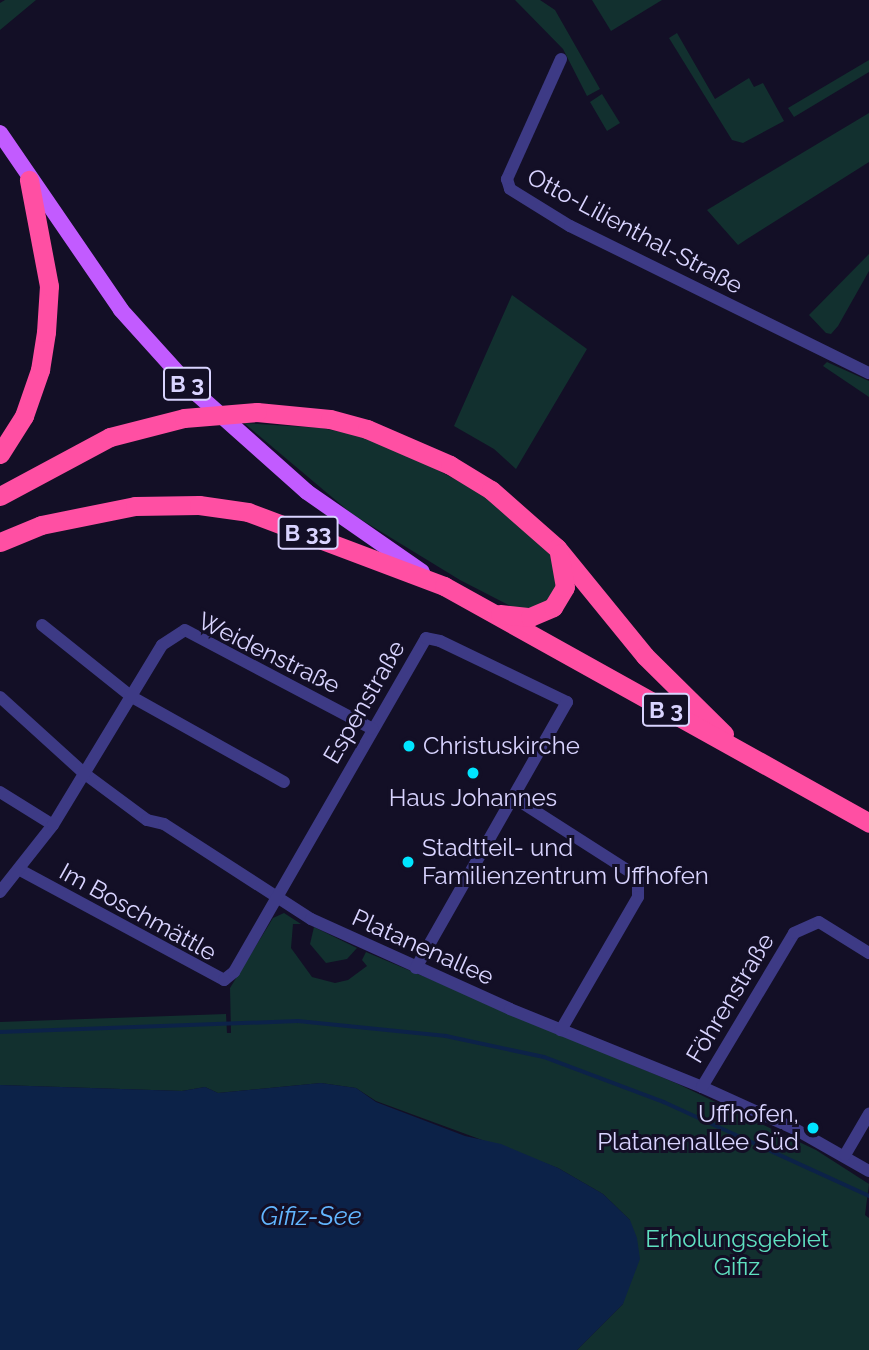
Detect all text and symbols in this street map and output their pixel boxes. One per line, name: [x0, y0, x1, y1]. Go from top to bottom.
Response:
street label: Otto-Lilienthal-Straße: [522, 162, 748, 300]
road number: B 3: [162, 364, 212, 404]
road number: B 33: [276, 513, 340, 552]
street label: Weidenstraße: [193, 606, 345, 700]
street label: Espenstraße: [317, 635, 411, 769]
road number: B 3: [642, 690, 690, 730]
place label: Christuskirche: [423, 732, 580, 760]
marker: Christuskirche: [401, 738, 417, 754]
marker: Haus Johannes: [465, 765, 481, 781]
place label: Haus Johannes: [389, 784, 557, 812]
place label: Stadtteil- und Familienzentrum Uffhofen: [422, 834, 709, 890]
marker: Stadtteil- und Familienzentrum Uffhofen: [400, 854, 416, 870]
street label: Im Boschmättle: [55, 857, 221, 967]
street label: Platanenallee: [348, 903, 498, 991]
street label: Föhrenstraße: [680, 928, 780, 1068]
place label: Uffhofen, Platanenallee Süd: [597, 1100, 799, 1156]
marker: Uffhofen, Platanenallee Süd: [805, 1120, 821, 1136]
water label: Gifiz-See: [260, 1201, 362, 1233]
park label: Erholungsgebiet Gifiz: [645, 1225, 829, 1281]

